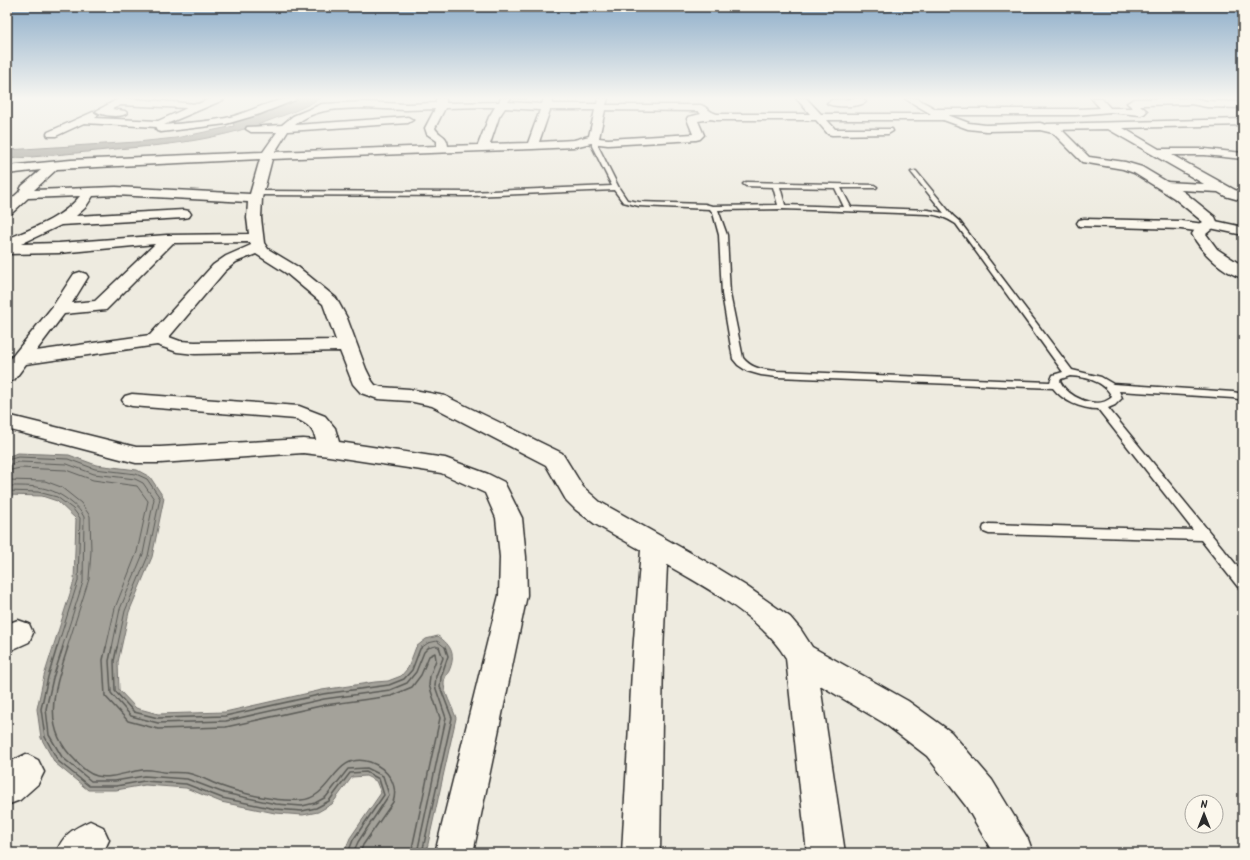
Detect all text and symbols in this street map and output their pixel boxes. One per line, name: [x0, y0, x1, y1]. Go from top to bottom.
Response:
north arrow: [1184, 794, 1224, 834]
text: N: [1201, 796, 1208, 814]

